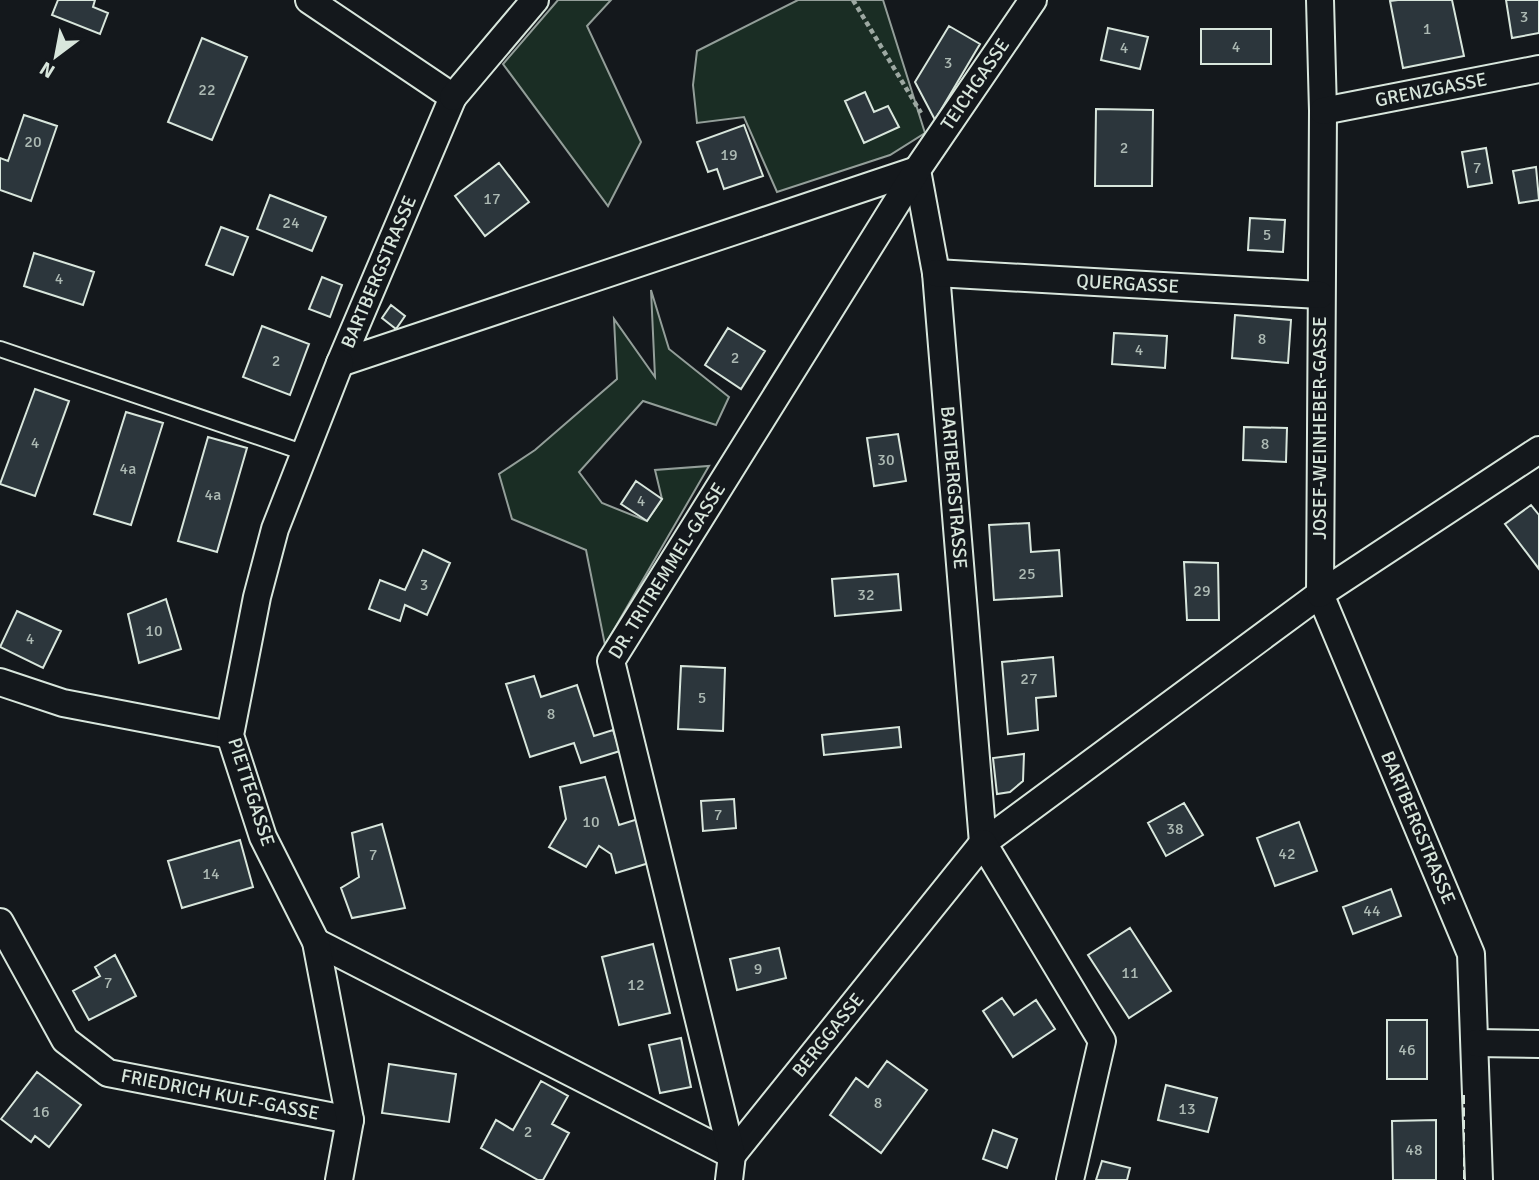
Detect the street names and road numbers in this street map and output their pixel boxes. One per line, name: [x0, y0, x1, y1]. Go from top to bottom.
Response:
street label: TEICHGASSE: [936, 34, 1015, 135]
street label: GRENZGASSE: [1373, 67, 1489, 113]
street label: BARTBERGSTRASSE: [336, 192, 422, 352]
street label: QUERGASSE: [1076, 269, 1180, 299]
street label: JOSEF-WEINHEBER-GASSE: [1308, 316, 1332, 540]
street label: BARTBERGSTRASSE: [935, 405, 972, 570]
street label: DR. TRITREMMEL-GASSE: [603, 478, 731, 663]
street label: PIETTEGASSE: [222, 735, 280, 849]
street label: BARTBERGSTRASSE: [1375, 747, 1461, 908]
street label: BERGGASSE: [787, 988, 869, 1082]
street label: FRIEDRICH KULF-GASSE: [119, 1064, 321, 1126]

